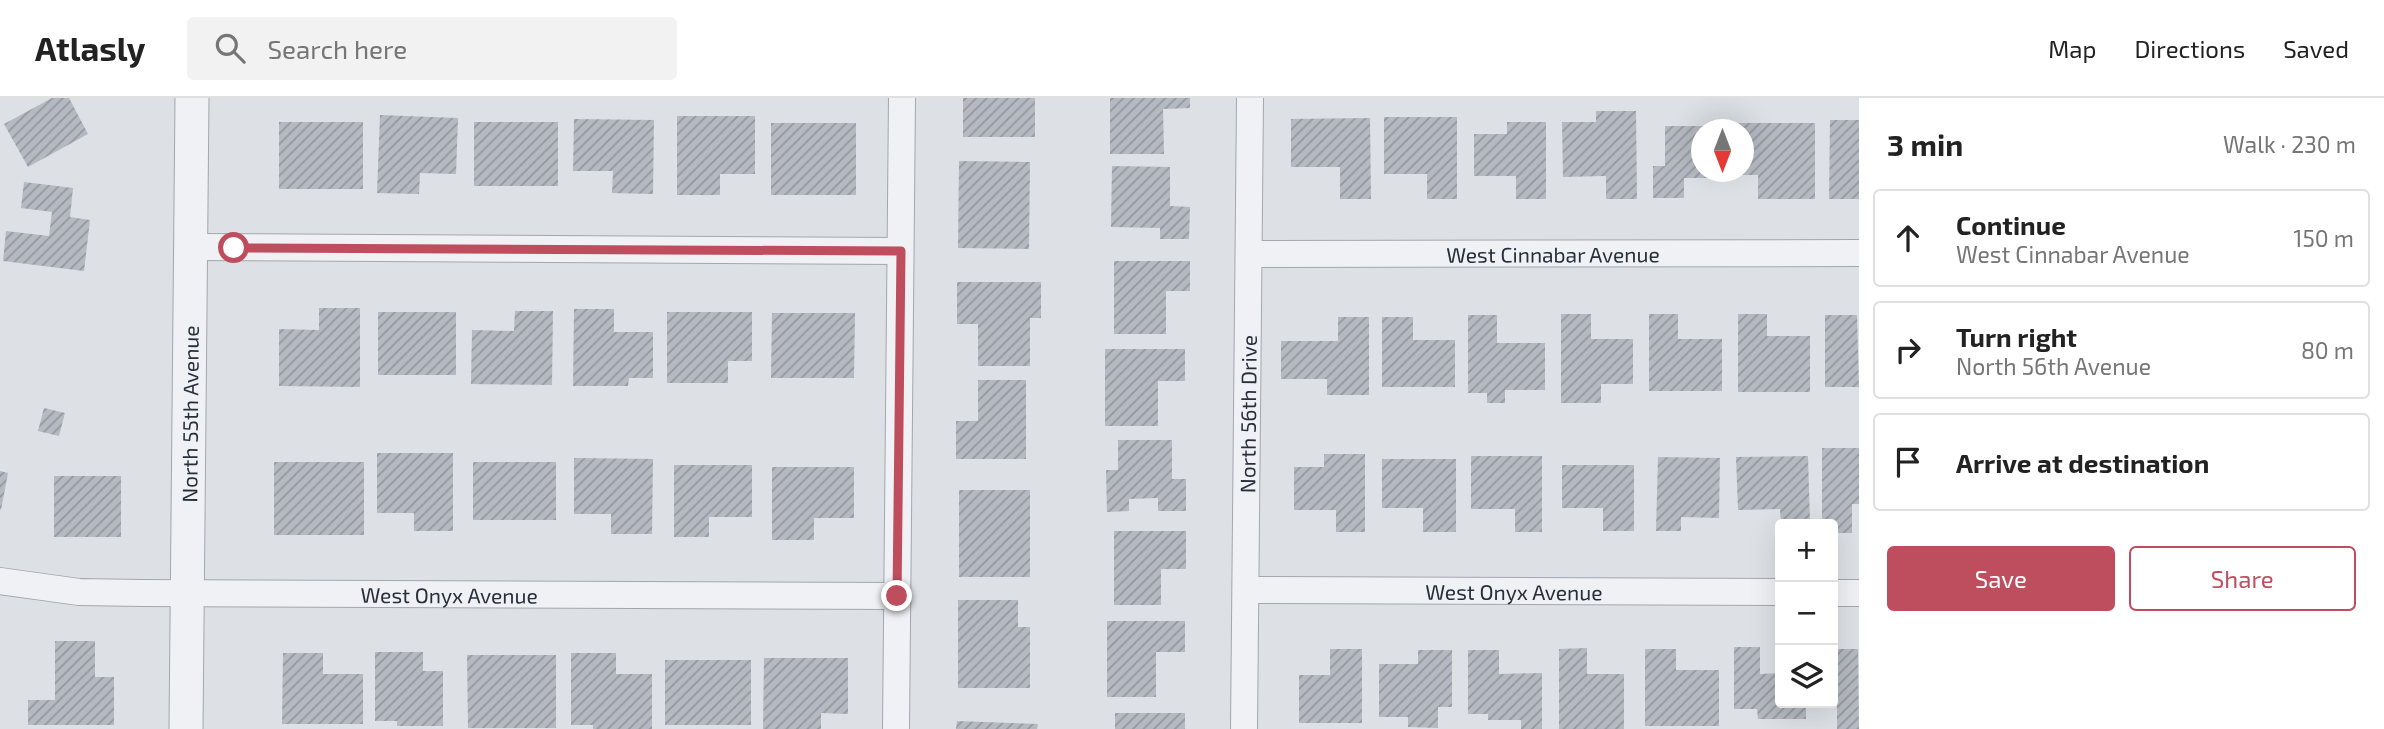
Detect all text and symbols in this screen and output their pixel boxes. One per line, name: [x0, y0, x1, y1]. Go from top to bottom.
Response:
search box: [187, 17, 677, 80]
text: Atlasly: [35, 28, 145, 68]
icon: search: [211, 29, 249, 67]
text: Search here: [267, 33, 407, 64]
text: Map: [2048, 34, 2096, 63]
text: Directions: [2134, 34, 2245, 63]
text: Saved: [2283, 34, 2349, 63]
north arrow: [1691, 119, 1754, 182]
text: 3 min: [1887, 126, 1963, 162]
text: Walk · 230 m: [2223, 130, 2356, 158]
text: Continue: [1956, 209, 2066, 240]
icon: ahead: [1889, 219, 1927, 257]
text: 150 m: [2293, 224, 2354, 252]
route start: [218, 232, 249, 263]
text: West Cinnabar Avenue: [1956, 240, 2190, 268]
street label: West Cinnabar Avenue: [1446, 241, 1660, 266]
text: Turn right: [1956, 321, 2077, 352]
street label: North 55th Avenue: [176, 325, 202, 503]
icon: right: [1889, 331, 1927, 369]
street label: North 56th Drive: [1234, 335, 1260, 493]
text: 80 m: [2301, 336, 2354, 364]
text: North 56th Avenue: [1956, 352, 2151, 380]
icon: arrive: [1889, 443, 1927, 481]
text: Arrive at destination: [1956, 447, 2209, 478]
map controls: [1775, 519, 1838, 708]
button: +: [1775, 519, 1838, 582]
button: Save: [1887, 546, 2115, 611]
button: Share: [2129, 546, 2356, 611]
street label: West Onyx Avenue: [1425, 578, 1603, 604]
route end: [881, 580, 912, 611]
street label: West Onyx Avenue: [361, 581, 538, 607]
button: −: [1775, 582, 1838, 645]
button: layers: [1775, 645, 1838, 708]

